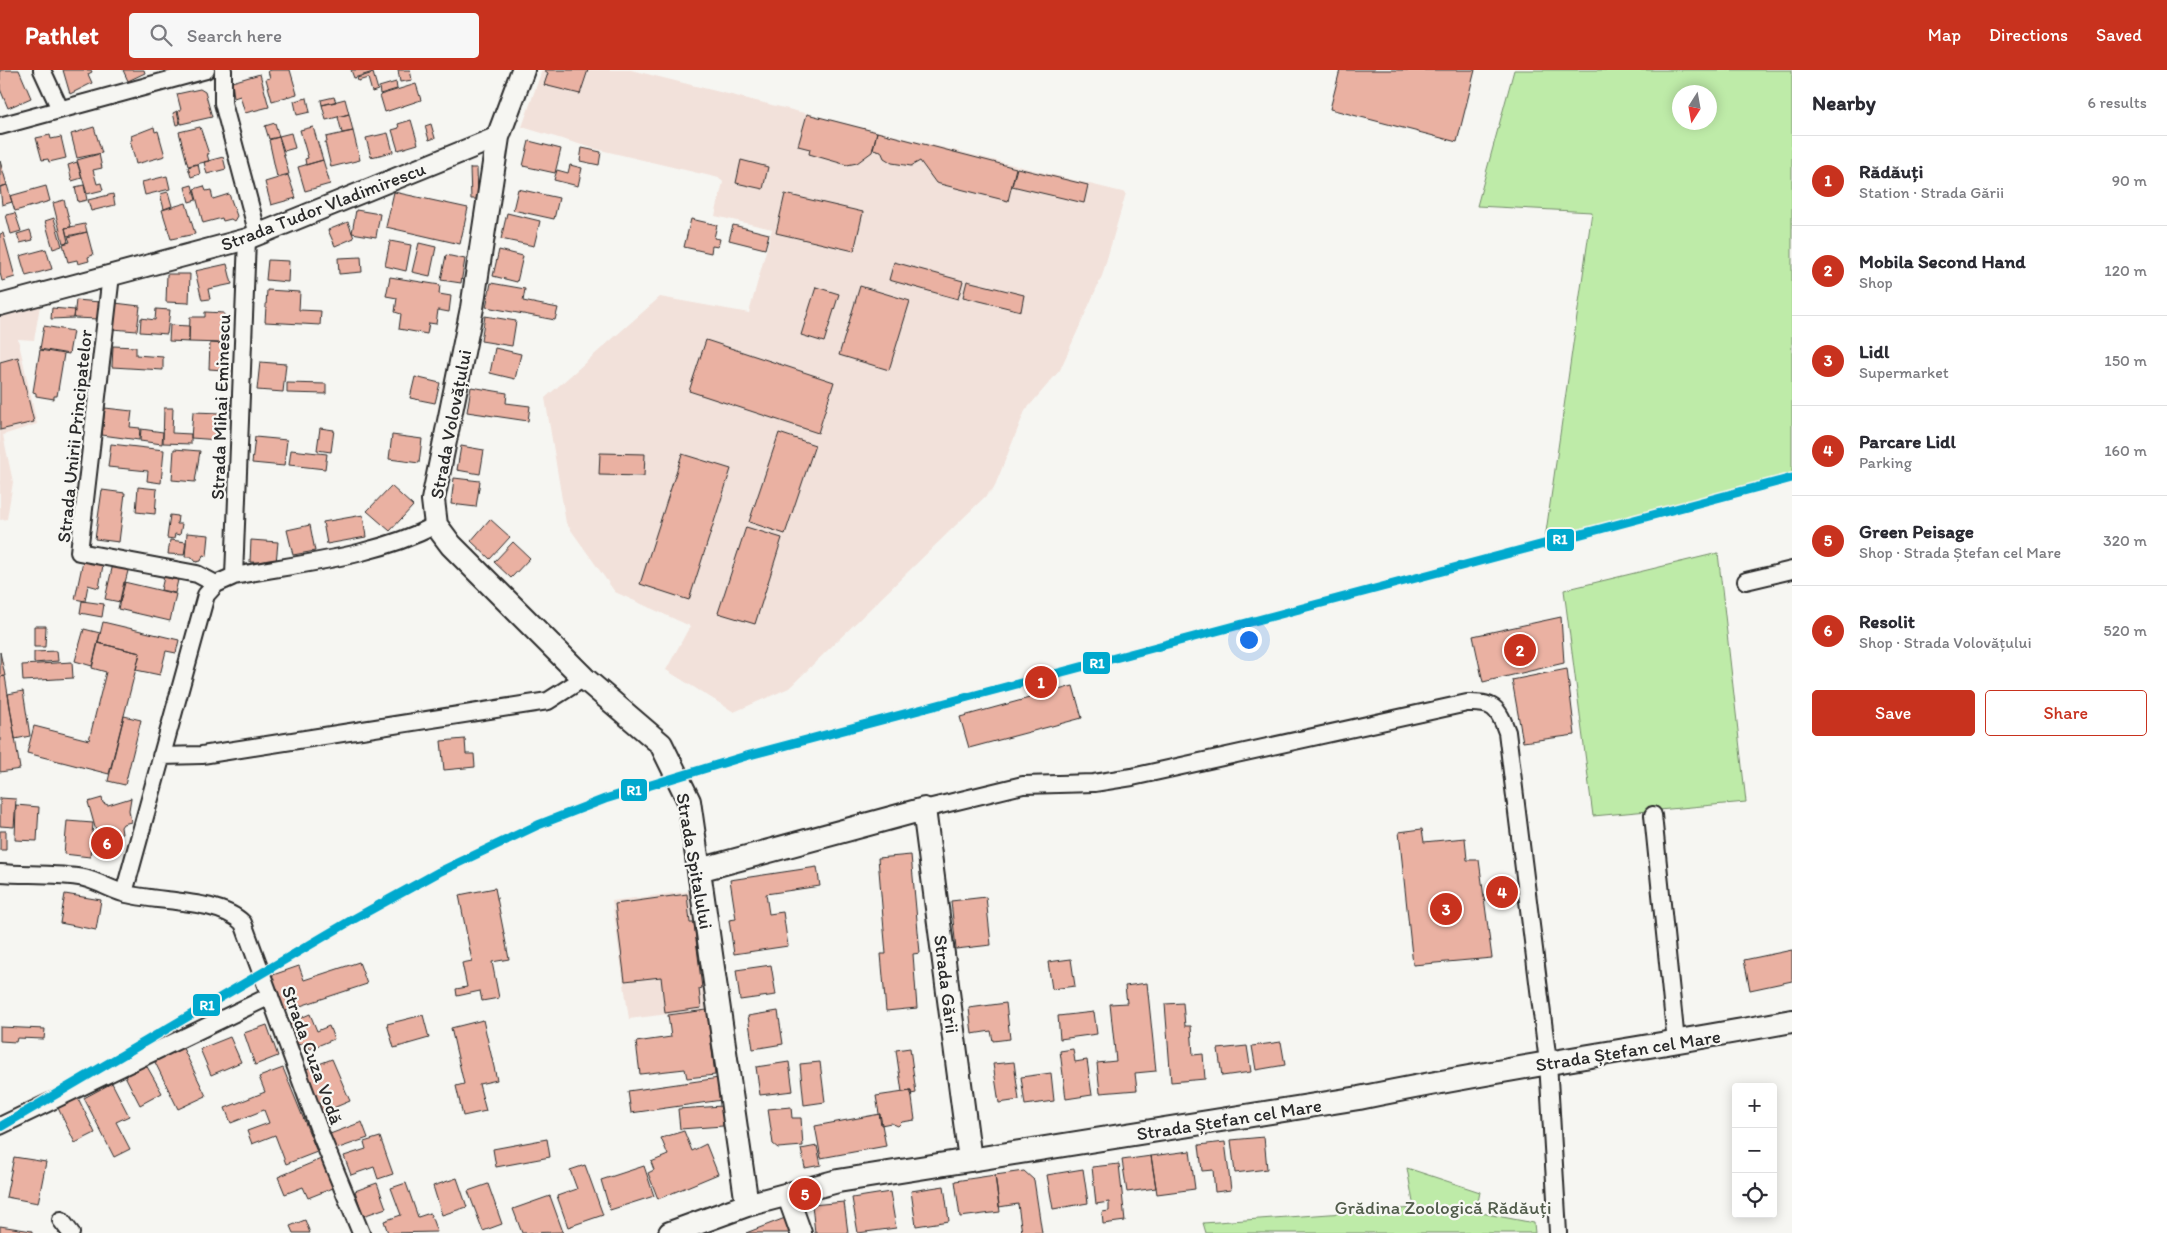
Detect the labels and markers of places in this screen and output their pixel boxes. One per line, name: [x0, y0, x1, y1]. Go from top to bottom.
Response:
pin: 2: [1504, 631, 1536, 669]
pin: 1: [1025, 663, 1057, 701]
pin: 6: [91, 824, 123, 862]
pin: 4: [1486, 873, 1518, 911]
pin: 3: [1430, 890, 1462, 928]
pin: 5: [789, 1175, 821, 1213]

